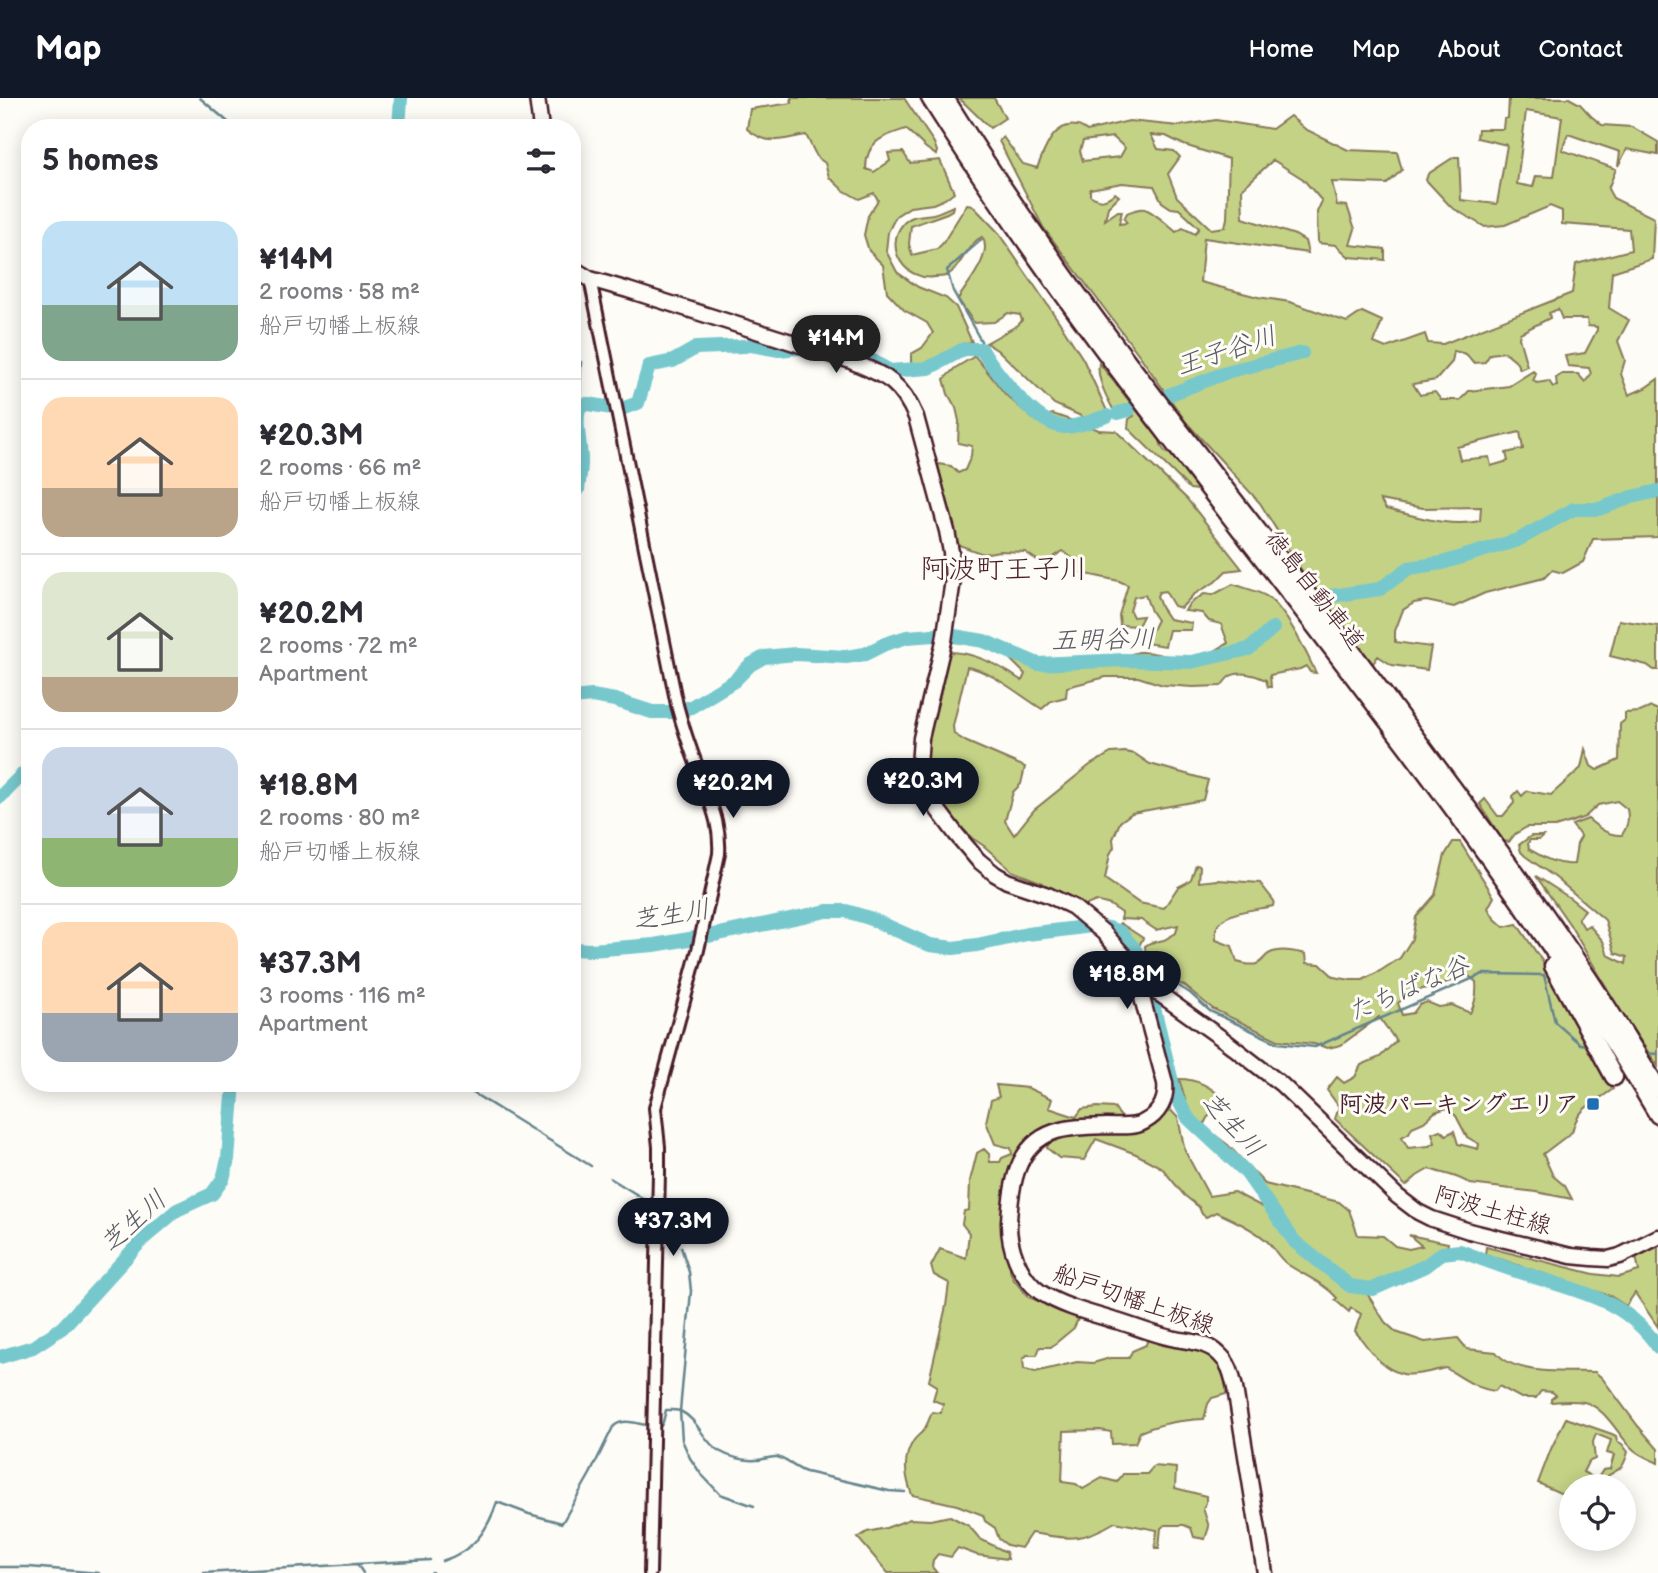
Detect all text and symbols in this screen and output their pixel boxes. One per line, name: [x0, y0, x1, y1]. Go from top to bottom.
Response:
text: Map: [35, 29, 101, 69]
text: Home: [1249, 35, 1314, 64]
text: Map: [1352, 35, 1400, 64]
text: About: [1438, 35, 1500, 64]
text: Contact: [1538, 35, 1623, 64]
icon: filters: [522, 142, 560, 180]
text: 5 homes: [42, 143, 159, 179]
text: ¥14M: [259, 242, 334, 278]
icon: home: [98, 249, 182, 333]
text: 2 rooms · 58 m²: [259, 278, 420, 306]
text: 船戸切幡上板線: [259, 312, 420, 340]
pin: ¥14M: [795, 316, 877, 375]
water label: 王子谷川: [1172, 321, 1281, 382]
text: ¥14M: [807, 324, 865, 352]
text: ¥20.3M: [259, 418, 364, 454]
icon: home: [98, 425, 182, 509]
text: 2 rooms · 66 m²: [259, 454, 421, 482]
text: 船戸切幡上板線: [259, 488, 420, 516]
street label: 徳島自動車道: [1259, 525, 1370, 656]
district label: 阿波町王子川: [920, 553, 1088, 586]
text: ¥20.2M: [259, 596, 364, 632]
icon: home: [98, 600, 182, 684]
water label: 五明谷川: [1051, 624, 1155, 657]
text: 2 rooms · 72 m²: [259, 632, 418, 660]
text: Apartment: [259, 660, 368, 688]
pin: ¥20.3M: [866, 758, 980, 818]
pin: ¥20.2M: [676, 760, 790, 820]
text: ¥20.3M: [883, 767, 963, 795]
text: ¥18.8M: [259, 768, 359, 804]
text: ¥20.2M: [693, 769, 773, 797]
icon: home: [98, 775, 182, 859]
text: 2 rooms · 80 m²: [259, 804, 420, 832]
text: 船戸切幡上板線: [259, 838, 420, 866]
water label: 芝生川: [630, 894, 712, 937]
text: ¥37.3M: [259, 946, 362, 982]
water label: たちばな谷: [1343, 949, 1475, 1029]
icon: home: [98, 950, 182, 1034]
pin: ¥18.8M: [1070, 951, 1184, 1011]
text: ¥18.8M: [1089, 960, 1165, 988]
text: 3 rooms · 116 m²: [259, 982, 426, 1010]
text: Apartment: [259, 1010, 368, 1038]
water label: 芝生川: [1194, 1086, 1270, 1164]
place label: 阿波パーキングエリア: [1339, 1090, 1579, 1119]
marker: 阿波パーキングエリア: [1585, 1096, 1601, 1112]
street label: 阿波土柱線: [1431, 1180, 1555, 1241]
water label: 芝生川: [95, 1184, 173, 1260]
pin: ¥37.3M: [616, 1198, 730, 1258]
text: ¥37.3M: [634, 1207, 712, 1235]
street label: 船戸切幡上板線: [1050, 1258, 1218, 1341]
map controls: [1559, 1474, 1636, 1551]
button: locate: [1559, 1474, 1636, 1551]

